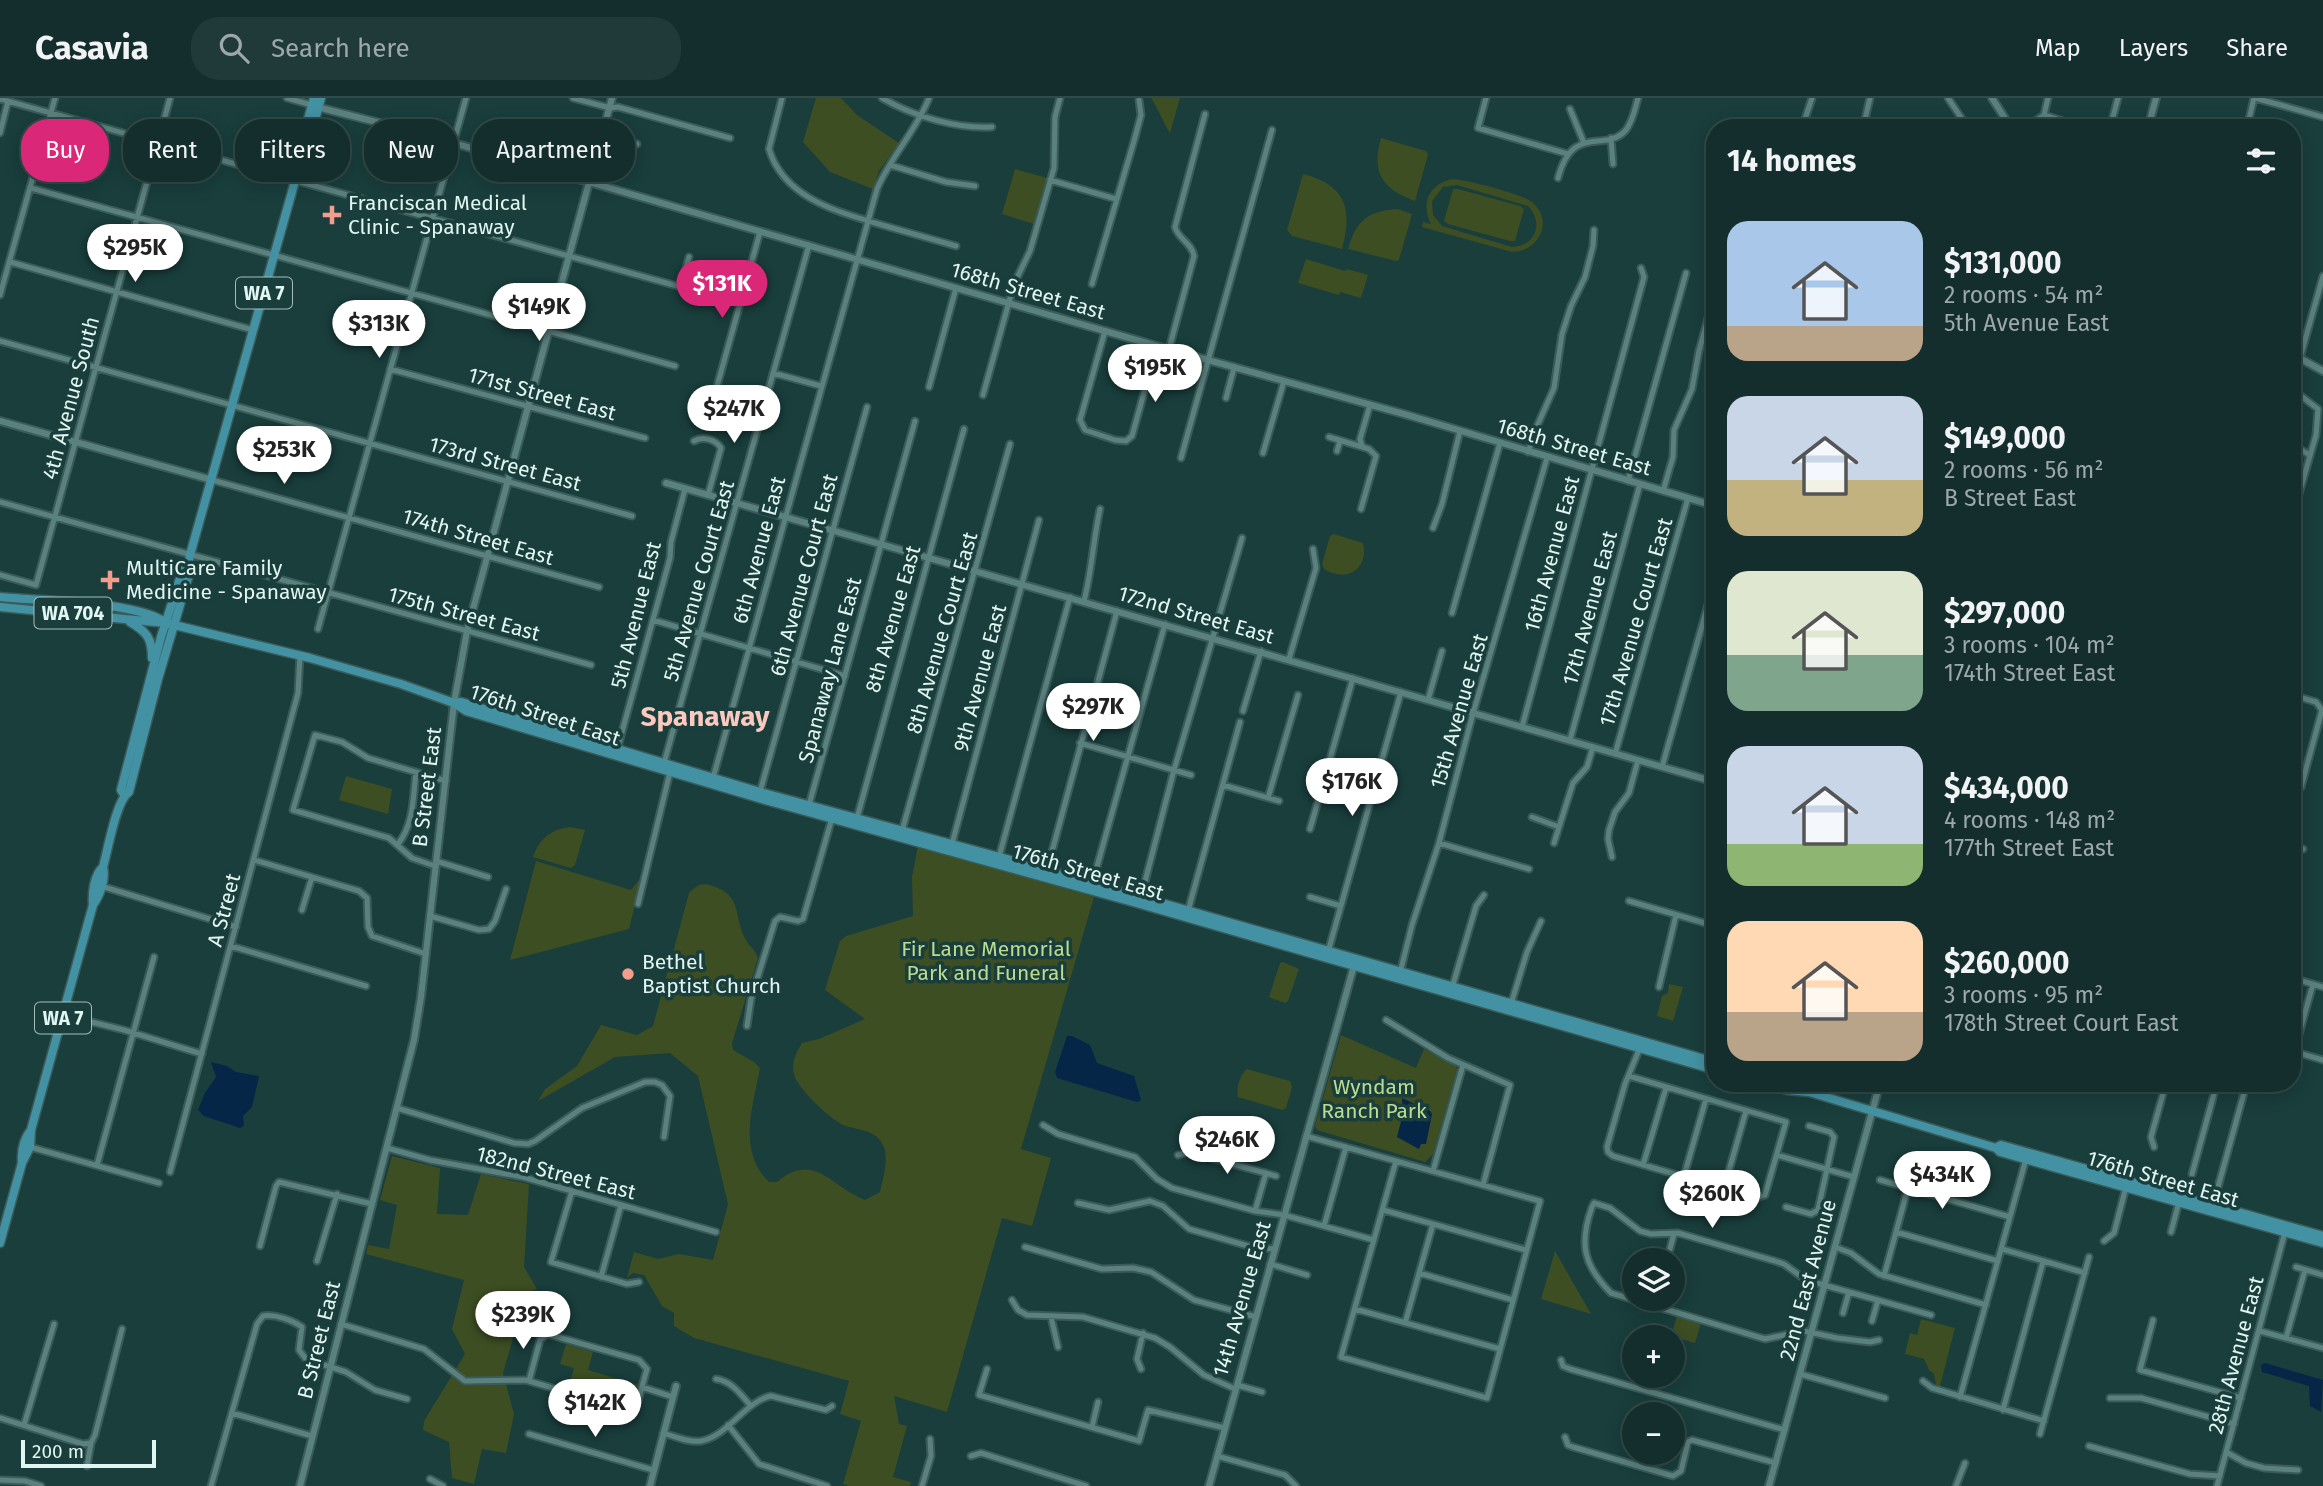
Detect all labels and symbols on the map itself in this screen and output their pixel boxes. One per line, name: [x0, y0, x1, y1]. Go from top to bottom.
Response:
place label: Franciscan Medical Clinic - Spanaway: [348, 190, 527, 240]
marker: Franciscan Medical Clinic - Spanaway: [322, 205, 342, 225]
pin: $295K: [86, 225, 184, 284]
street label: 168th Street East: [948, 257, 1109, 326]
pin: $131K: [673, 260, 771, 320]
road number: WA 7: [236, 278, 292, 308]
pin: $149K: [490, 284, 588, 343]
pin: $313K: [330, 300, 428, 360]
street label: 4th Avenue South: [37, 314, 105, 482]
pin: $195K: [1106, 344, 1204, 404]
street label: 171st Street East: [465, 362, 619, 426]
pin: $247K: [685, 386, 783, 445]
street label: 168th Street East: [1494, 413, 1655, 482]
pin: $253K: [235, 426, 333, 486]
street label: 173rd Street East: [426, 431, 584, 497]
street label: 6th Avenue Court East: [764, 471, 844, 679]
street label: 6th Avenue East: [727, 473, 791, 627]
street label: 16th Avenue East: [1519, 473, 1585, 635]
street label: 5th Avenue Court East: [658, 477, 740, 684]
street label: 174th Street East: [399, 503, 557, 571]
street label: 17th Avenue Court East: [1594, 514, 1678, 729]
street label: 17th Avenue East: [1557, 528, 1623, 688]
street label: 8th Avenue Court East: [901, 529, 983, 737]
street label: 5th Avenue East: [605, 538, 667, 691]
street label: 8th Avenue East: [860, 542, 927, 696]
place label: MultiCare Family Medicine - Spanaway: [126, 555, 327, 605]
marker: MultiCare Family Medicine - Spanaway: [100, 570, 120, 590]
street label: Spanaway Lane East: [793, 574, 867, 766]
street label: 172nd Street East: [1115, 580, 1277, 650]
street label: 175th Street East: [385, 581, 543, 647]
road number: WA 704: [34, 598, 112, 628]
street label: 9th Avenue East: [948, 601, 1012, 754]
street label: 15th Avenue East: [1424, 630, 1494, 791]
street label: 176th Street East: [466, 678, 624, 752]
pin: $297K: [1044, 684, 1142, 743]
district label: Spanaway: [640, 700, 770, 733]
street label: B Street East: [407, 725, 447, 848]
pin: $176K: [1303, 758, 1401, 818]
street label: 176th Street East: [1009, 838, 1167, 906]
street label: A Street: [202, 870, 246, 949]
park label: Fir Lane Memorial Park and Funeral: [901, 936, 1071, 986]
place label: Bethel Baptist Church: [642, 949, 781, 999]
marker: Bethel Baptist Church: [620, 966, 636, 982]
road number: WA 7: [35, 1002, 91, 1034]
park label: Wyndam Ranch Park: [1321, 1074, 1427, 1124]
pin: $246K: [1178, 1116, 1276, 1176]
street label: 182nd Street East: [474, 1141, 639, 1205]
street label: 176th Street East: [2084, 1145, 2242, 1213]
pin: $434K: [1893, 1152, 1991, 1211]
pin: $260K: [1663, 1170, 1761, 1230]
street label: 22nd East Avenue: [1774, 1196, 1842, 1364]
street label: 14th Avenue East: [1207, 1218, 1277, 1380]
street label: 28th Avenue East: [2202, 1273, 2270, 1437]
street label: B Street East: [292, 1278, 346, 1402]
pin: $239K: [474, 1292, 572, 1351]
pin: $142K: [546, 1380, 644, 1439]
scale bar: [21, 1437, 156, 1469]

